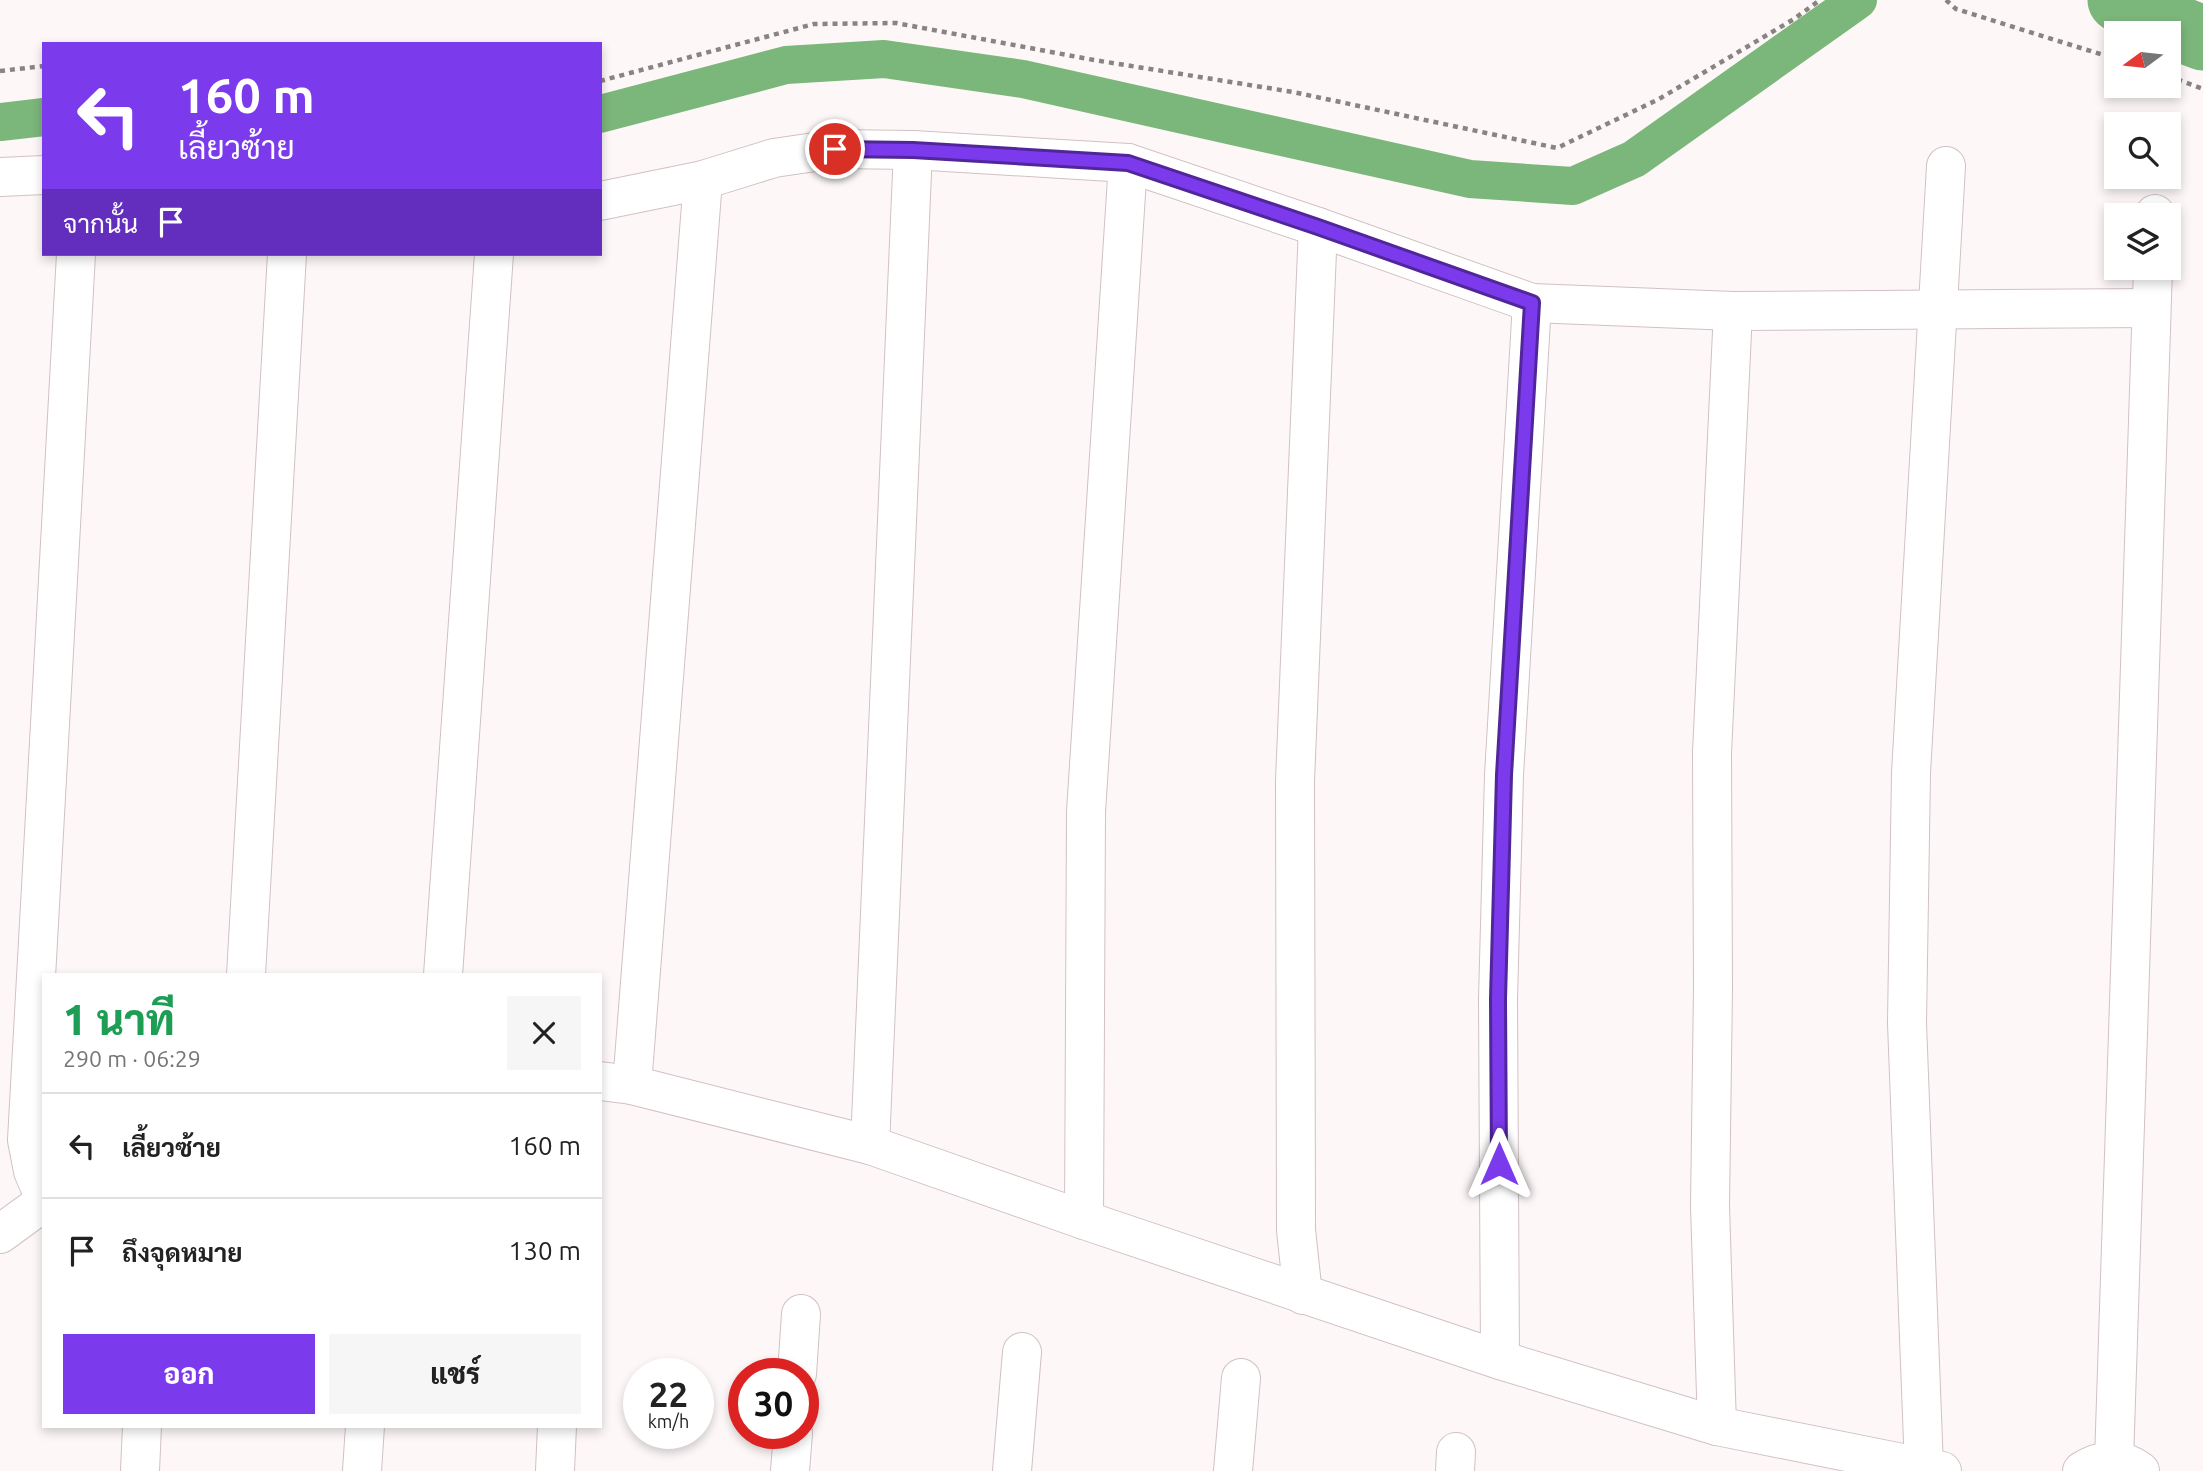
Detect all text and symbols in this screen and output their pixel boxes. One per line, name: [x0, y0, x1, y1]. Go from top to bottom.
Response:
north arrow: [2104, 21, 2180, 98]
map controls: [2104, 21, 2181, 280]
text: 160 m: [178, 67, 315, 122]
icon: left: [63, 70, 154, 161]
button: search: [2104, 112, 2181, 189]
pin: [805, 119, 865, 179]
text: เลี้ยวซ้าย: [178, 129, 295, 165]
icon: arrive: [816, 130, 854, 168]
icon: arrive: [152, 203, 190, 241]
button: layers: [2104, 203, 2181, 280]
text: จากนั้น: [63, 209, 138, 238]
text: 1 นาที: [63, 996, 175, 1043]
button: close: [507, 996, 581, 1070]
text: 290 m · 06:29: [63, 1046, 201, 1071]
icon: left: [63, 1127, 101, 1165]
position arrow: [1462, 1127, 1536, 1201]
text: 160 m: [509, 1131, 581, 1160]
text: เลี้ยวซ้าย: [122, 1133, 221, 1162]
icon: arrive: [63, 1232, 101, 1270]
text: 130 m: [509, 1236, 581, 1265]
text: ถึงจุดหมาย: [122, 1238, 243, 1267]
button: ออก: [63, 1334, 315, 1414]
button: แชร์: [329, 1334, 581, 1414]
speed limit sign: 30: [728, 1358, 819, 1449]
text: 22: [649, 1374, 688, 1414]
text: km/h: [648, 1411, 689, 1431]

